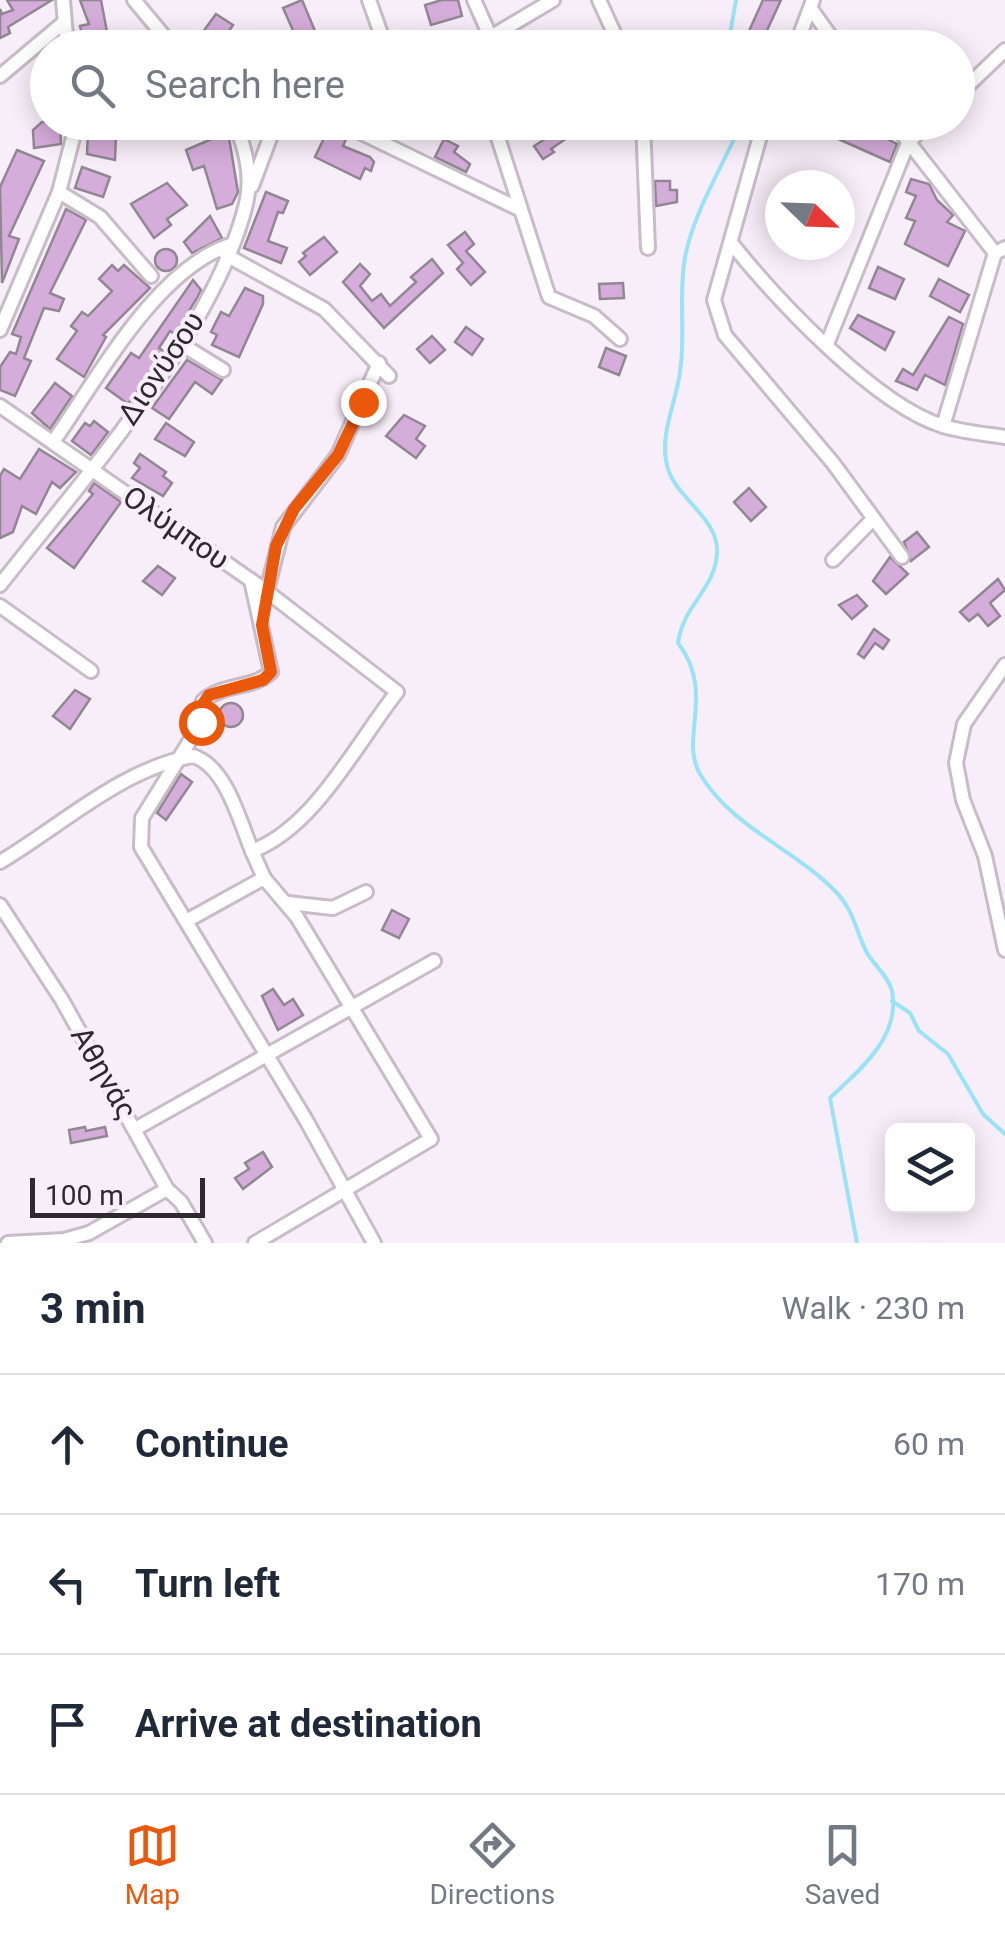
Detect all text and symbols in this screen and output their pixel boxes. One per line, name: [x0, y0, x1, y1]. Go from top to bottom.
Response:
search box: [30, 30, 975, 140]
icon: search: [65, 58, 120, 113]
text: Search here: [145, 63, 345, 107]
north arrow: [765, 170, 855, 260]
street label: Διονύσου: [110, 304, 211, 431]
route end: [341, 380, 387, 426]
street label: Ολύμπου: [116, 478, 236, 577]
route start: [179, 700, 225, 746]
street label: Αθηνάς: [64, 1020, 145, 1125]
map controls: [885, 1123, 975, 1213]
button: layers: [885, 1123, 975, 1213]
scale bar: [30, 1173, 205, 1218]
text: 100 m: [45, 1179, 124, 1212]
text: 3 min: [40, 1284, 146, 1333]
text: Walk · 230 m: [782, 1289, 965, 1327]
icon: ahead: [40, 1417, 95, 1472]
text: Continue: [135, 1422, 289, 1466]
text: 60 m: [893, 1425, 965, 1463]
icon: left: [40, 1557, 95, 1612]
text: Turn left: [135, 1562, 280, 1606]
text: 170 m: [875, 1565, 965, 1603]
icon: arrive: [40, 1697, 95, 1752]
text: Arrive at destination: [135, 1702, 482, 1746]
tab: Map: [125, 1818, 180, 1911]
tab: Directions: [429, 1818, 555, 1911]
tab: Saved: [805, 1818, 880, 1911]

